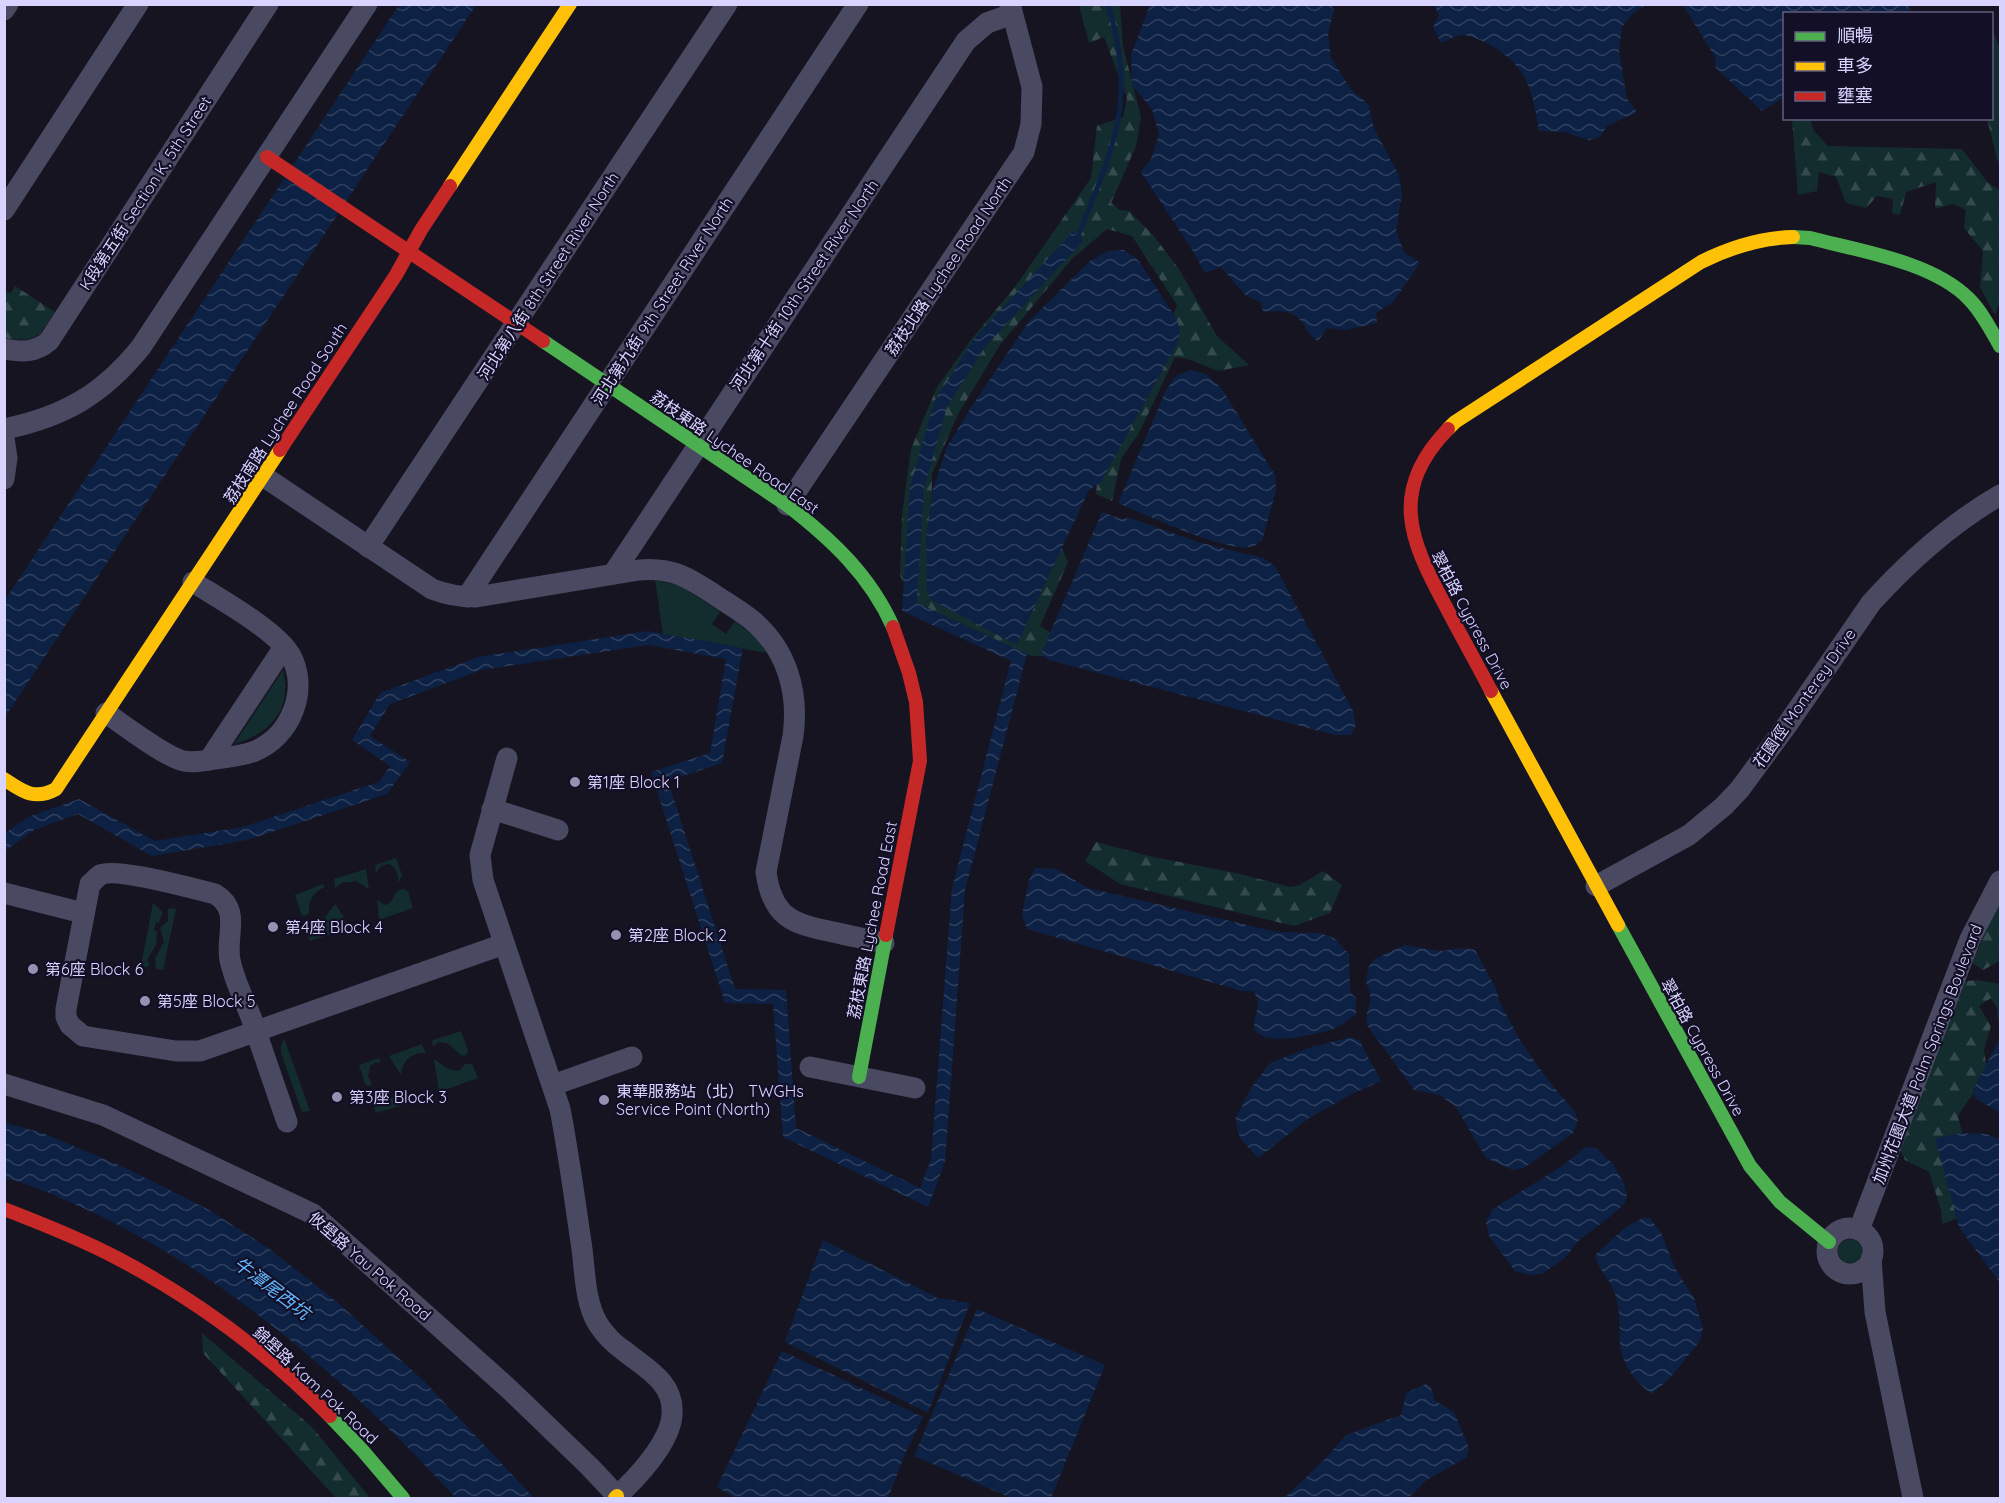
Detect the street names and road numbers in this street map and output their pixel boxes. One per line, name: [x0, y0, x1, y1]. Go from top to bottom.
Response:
street label: K段第五街 Section K, 5th Street: [75, 92, 215, 294]
street label: 河北第八街 8th Street River North: [473, 168, 623, 384]
street label: 荔枝北路 Lychee Road North: [881, 173, 1015, 359]
street label: 河北第十街 10th Street River North: [726, 175, 882, 395]
street label: 河北第九街 9th Street River North: [587, 193, 737, 409]
street label: 荔枝南路 Lychee Road South: [219, 319, 351, 507]
street label: 荔枝東路 Lychee Road East: [647, 386, 823, 518]
street label: 翠柏路 Cypress Drive: [1427, 547, 1517, 693]
street label: 花園徑 Monterey Drive: [1748, 624, 1860, 772]
street label: 荔枝東路 Lychee Road East: [843, 819, 901, 1021]
street label: 加州花園大道 Palm Springs Boulevard: [1868, 921, 1986, 1187]
street label: 翠柏路 Cypress Drive: [1657, 975, 1749, 1119]
street label: 攸壆路 Yau Pok Road: [305, 1207, 435, 1325]
street label: 錦壆路 Kam Pok Road: [249, 1322, 383, 1448]

